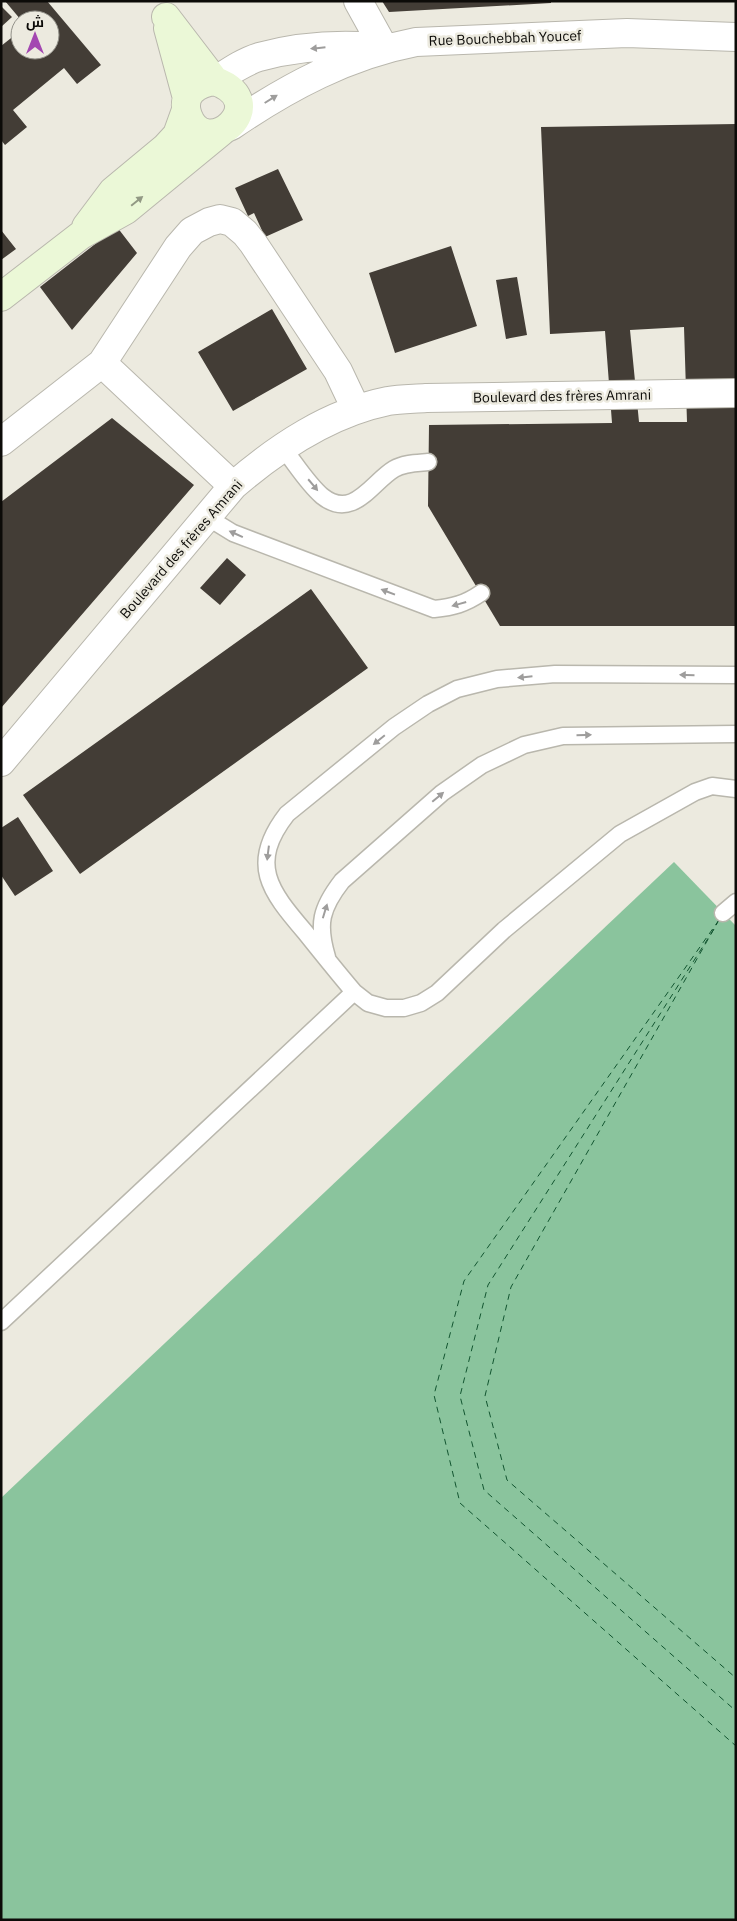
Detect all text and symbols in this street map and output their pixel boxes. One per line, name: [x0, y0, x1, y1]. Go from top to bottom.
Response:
north arrow: [10, 10, 60, 60]
text: ش: [26, 13, 44, 31]
street label: Rue Bouchebbah Youcef: [428, 26, 582, 50]
one-way arrow: [310, 44, 326, 52]
one-way arrow: [265, 94, 278, 104]
one-way arrow: [131, 195, 144, 206]
street label: Boulevard des frères Amrani: [473, 385, 651, 407]
street label: Boulevard des frères Amrani: [116, 476, 246, 622]
one-way arrow: [308, 479, 319, 492]
one-way arrow: [229, 530, 244, 539]
one-way arrow: [380, 588, 395, 596]
one-way arrow: [451, 601, 466, 609]
one-way arrow: [679, 671, 695, 679]
one-way arrow: [516, 673, 532, 681]
one-way arrow: [576, 731, 592, 739]
one-way arrow: [372, 734, 385, 745]
one-way arrow: [431, 792, 444, 803]
one-way arrow: [264, 846, 272, 862]
one-way arrow: [321, 904, 329, 919]

